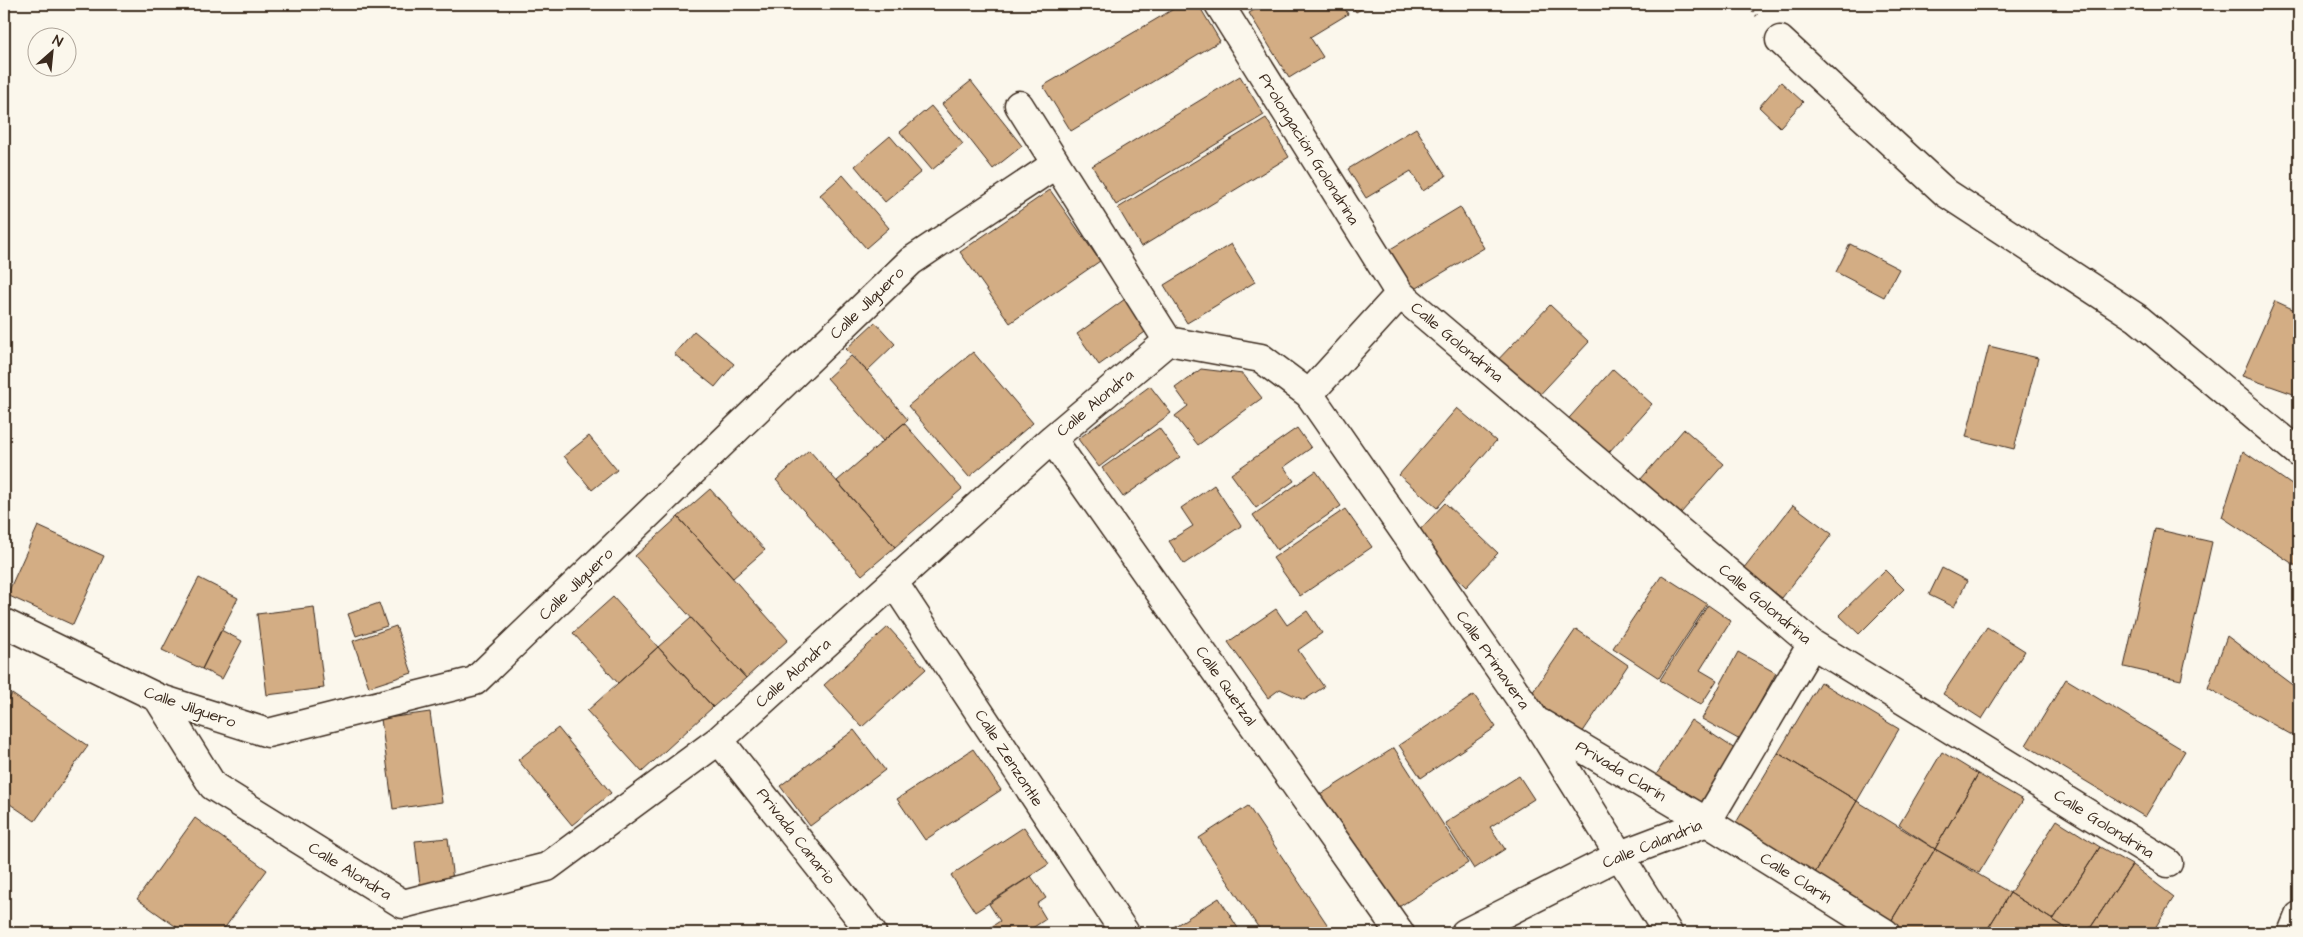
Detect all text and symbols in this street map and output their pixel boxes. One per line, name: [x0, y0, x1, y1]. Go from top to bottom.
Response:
north arrow: [28, 28, 78, 78]
text: N: [49, 30, 66, 52]
street label: Prolongación Golondrina: [1252, 69, 1365, 230]
street label: Calle Jilguero: [825, 262, 910, 345]
street label: Calle Golondrina: [1406, 297, 1508, 387]
street label: Calle Alondra: [1052, 364, 1138, 442]
street label: Calle Jilguero: [534, 543, 619, 626]
street label: Calle Golondrina: [1714, 559, 1816, 649]
street label: Calle Primavera: [1451, 606, 1535, 714]
street label: Calle Alondra: [751, 633, 835, 713]
street label: Calle Quetzal: [1190, 642, 1262, 730]
street label: Calle Jilguero: [141, 681, 239, 734]
street label: Calle Zenzontle: [969, 705, 1049, 811]
street label: Privada Clarín: [1572, 735, 1670, 807]
street label: Privada Canario: [751, 783, 841, 889]
street label: Calle Golondrina: [2050, 784, 2158, 864]
street label: Calle Calandria: [1599, 814, 1705, 874]
street label: Calle Alondra: [304, 837, 396, 905]
street label: Calle Clarín: [1756, 847, 1836, 909]

